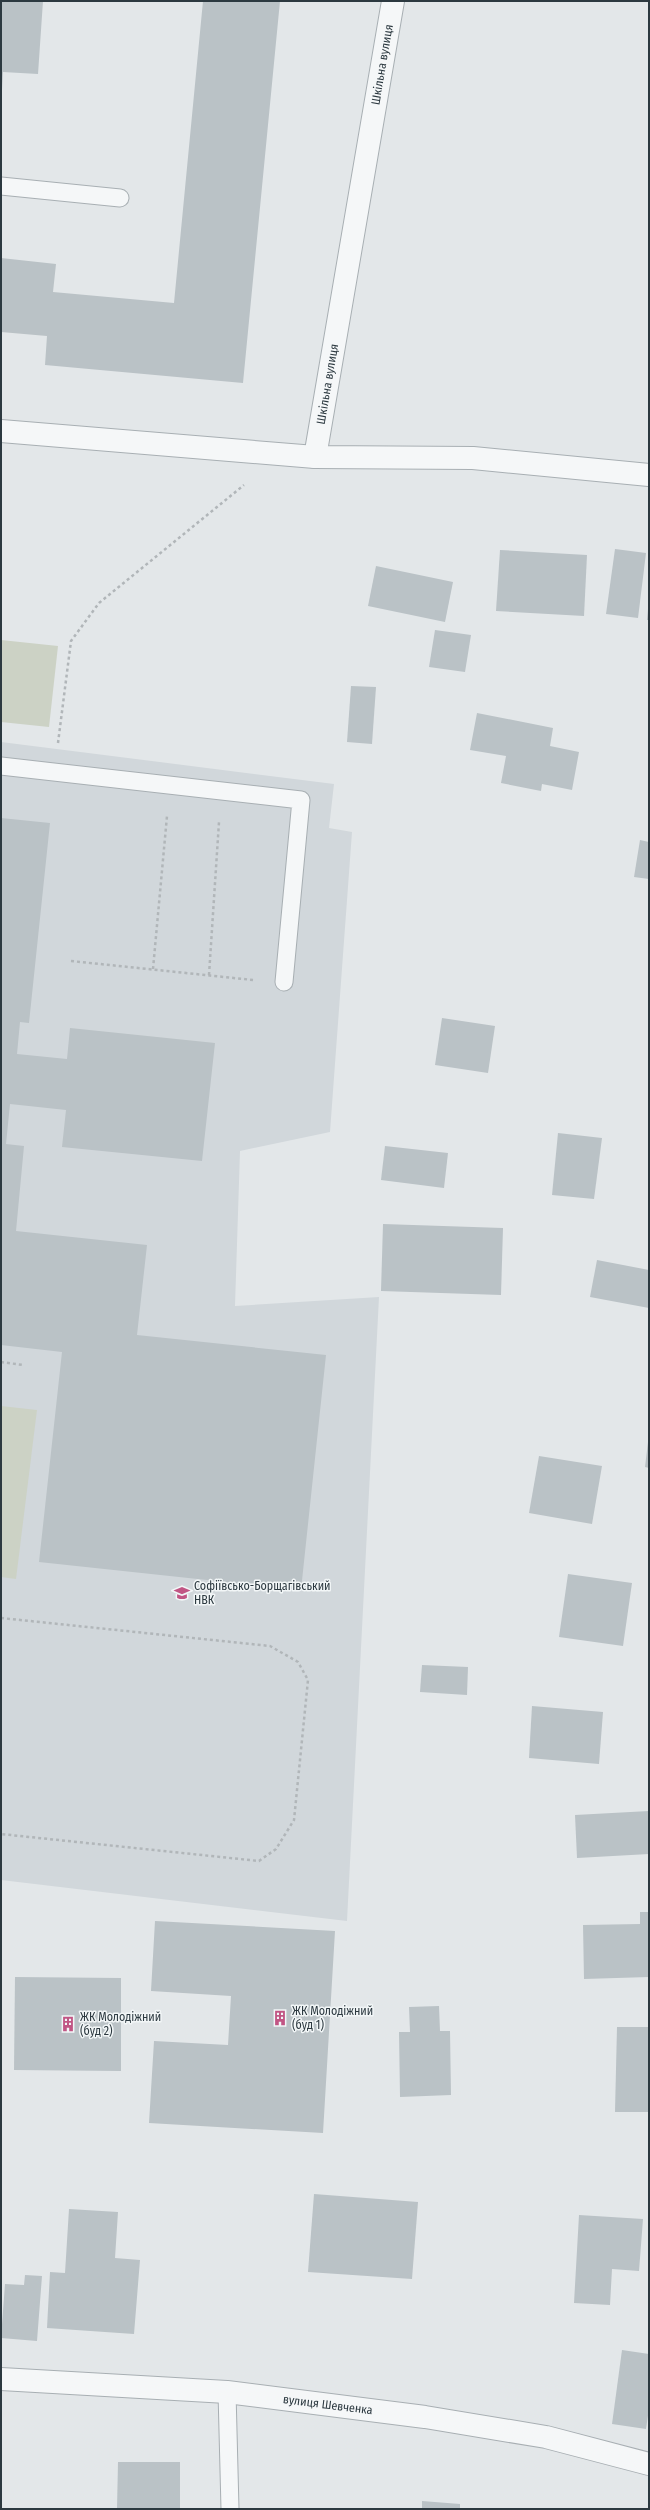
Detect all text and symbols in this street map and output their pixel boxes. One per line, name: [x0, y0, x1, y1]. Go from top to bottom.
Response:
street label: Шкільна вулиця: [368, 23, 396, 106]
street label: Шкільна вулиця: [314, 343, 341, 425]
place label: Софіївсько-Борщагівський НВК: [194, 1579, 331, 1607]
school or university icon: Софіївсько-Борщагівський НВК: [173, 1584, 191, 1602]
place label: ЖК Молодіжний (буд 1): [292, 2004, 373, 2032]
building icon: ЖК Молодіжний (буд 1): [271, 2009, 289, 2027]
place label: ЖК Молодіжний (буд 2): [80, 2010, 161, 2038]
building icon: ЖК Молодіжний (буд 2): [59, 2015, 77, 2033]
street label: вулиця Шевченка: [282, 2392, 374, 2417]

